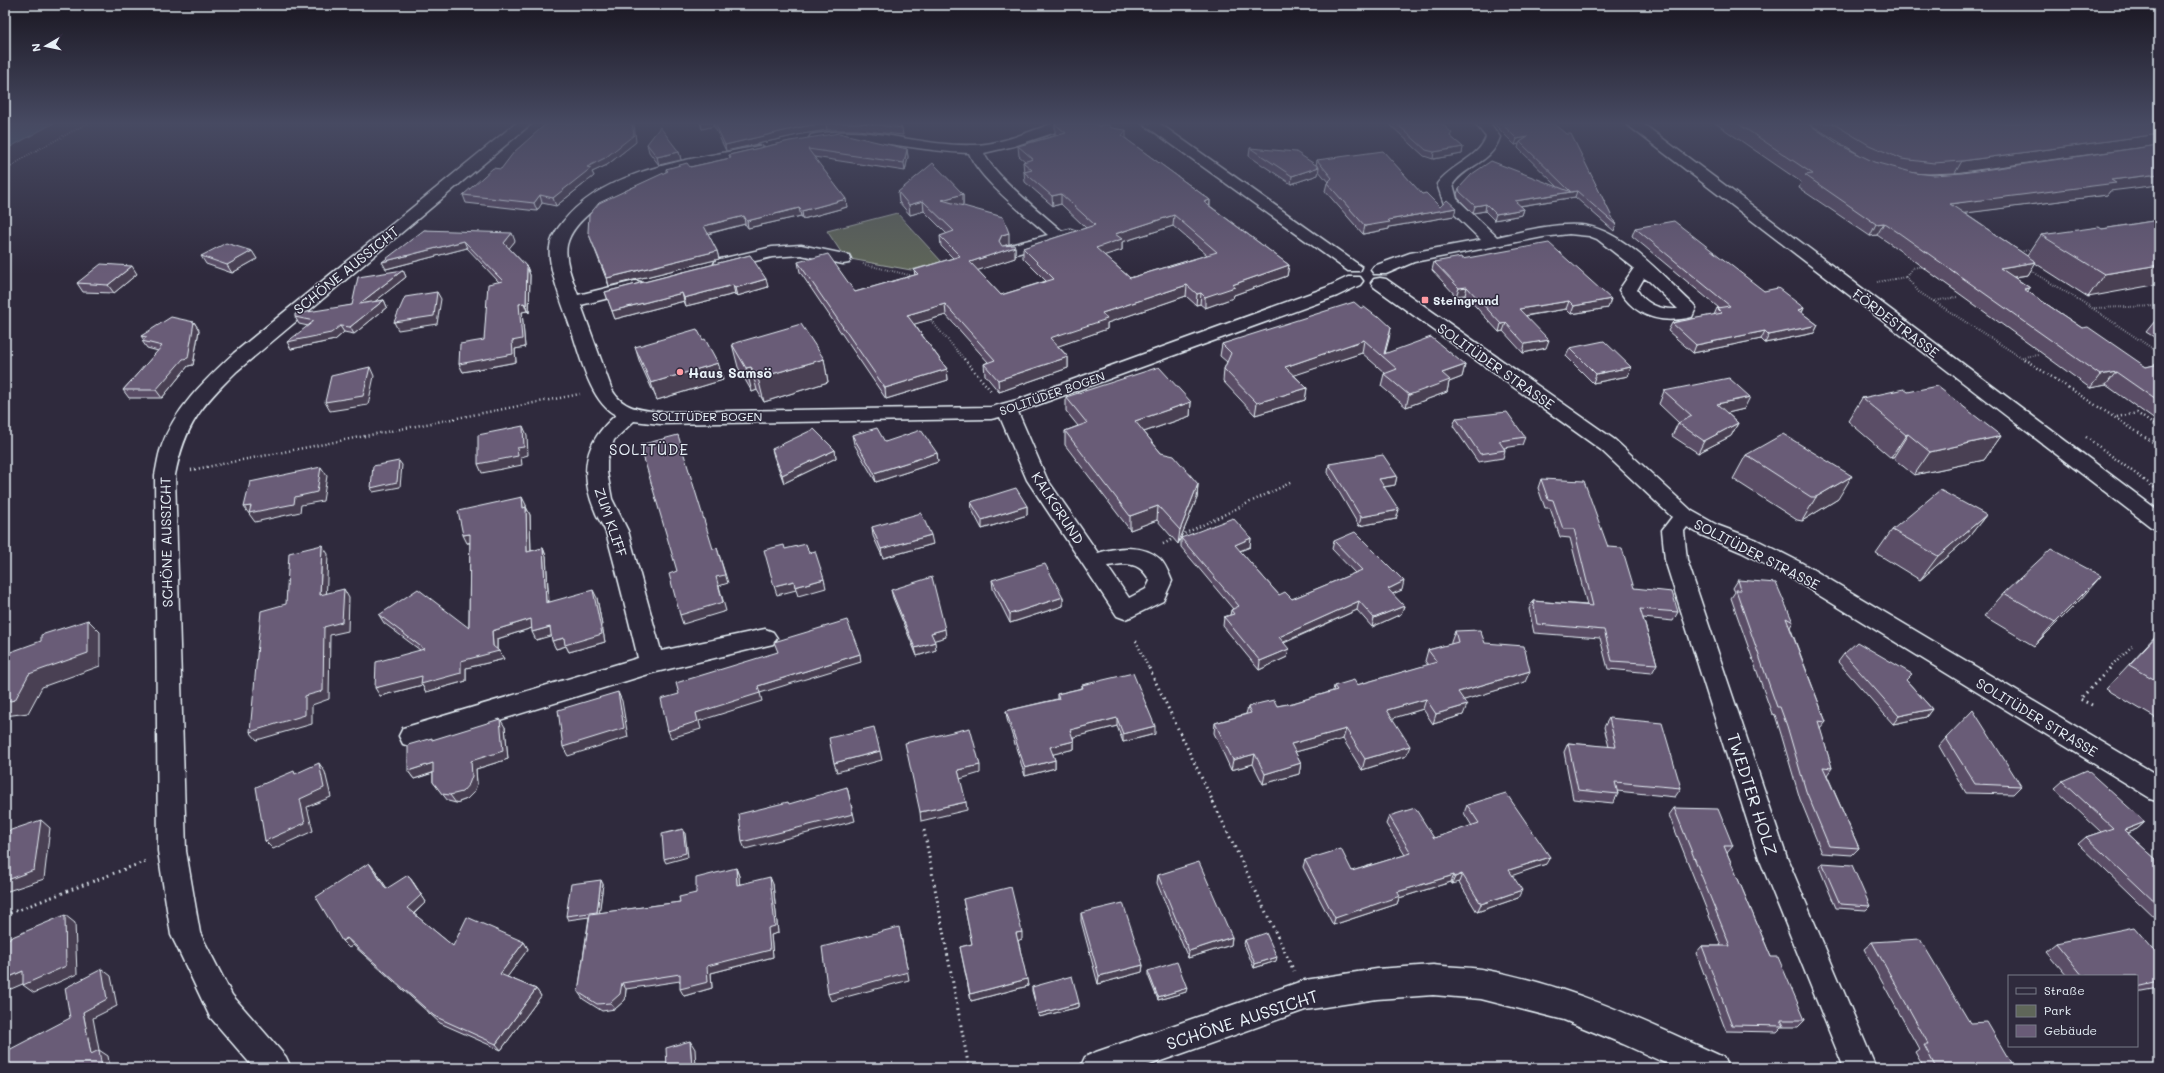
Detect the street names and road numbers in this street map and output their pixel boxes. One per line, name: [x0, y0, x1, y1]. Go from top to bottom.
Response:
street label: SCHÖNE AUSSICHT: [289, 221, 403, 318]
street label: FÖRDESTRASSE: [1849, 284, 1943, 362]
street label: SOLITÜDER STRASSE: [1434, 318, 1558, 414]
street label: SOLITÜDER BOGEN: [997, 367, 1107, 419]
street label: SOLITÜDER BOGEN: [652, 408, 762, 424]
street label: KALKGRUND: [1028, 468, 1088, 548]
street label: SCHÖNE AUSSICHT: [155, 476, 177, 607]
street label: ZUM KLIFF: [590, 485, 632, 559]
street label: SOLITÜDER STRASSE: [1691, 514, 1823, 594]
street label: SOLITÜDER STRASSE: [1973, 673, 2101, 761]
street label: TWEDTER HOLZ: [1723, 730, 1783, 858]
street label: SCHÖNE AUSSICHT: [1163, 984, 1321, 1054]

